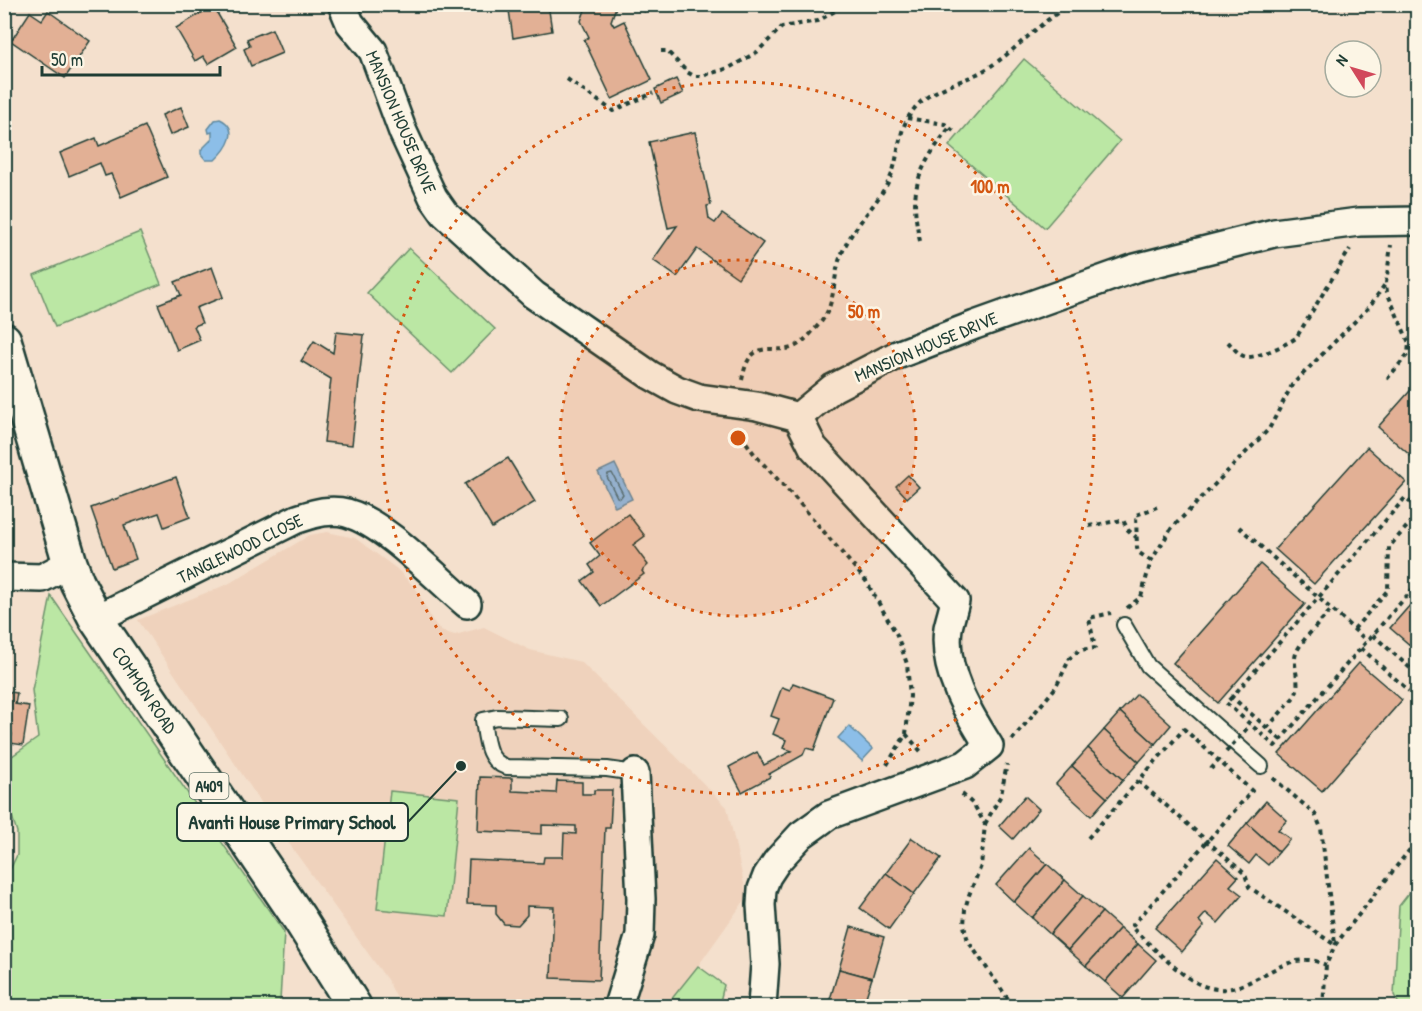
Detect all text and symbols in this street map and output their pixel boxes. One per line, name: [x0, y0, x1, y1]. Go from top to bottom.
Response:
scale bar: [42, 39, 220, 77]
north arrow: [1323, 39, 1383, 99]
text: 50 m: [51, 47, 83, 72]
street label: MANSION HOUSE DRIVE: [360, 47, 443, 197]
text: N: [1330, 50, 1353, 70]
text: 100 m: [970, 174, 1010, 199]
text: 50 m: [848, 299, 880, 324]
street label: MANSION HOUSE DRIVE: [851, 305, 1001, 388]
centre of rings: [728, 428, 748, 448]
street label: TANGLEWOOD CLOSE: [173, 507, 307, 590]
street label: COMMON ROAD: [106, 641, 183, 739]
road number: A409: [190, 773, 228, 799]
callout: Avanti House Primary School: [177, 803, 408, 841]
text: Avanti House Primary School: [188, 808, 396, 836]

